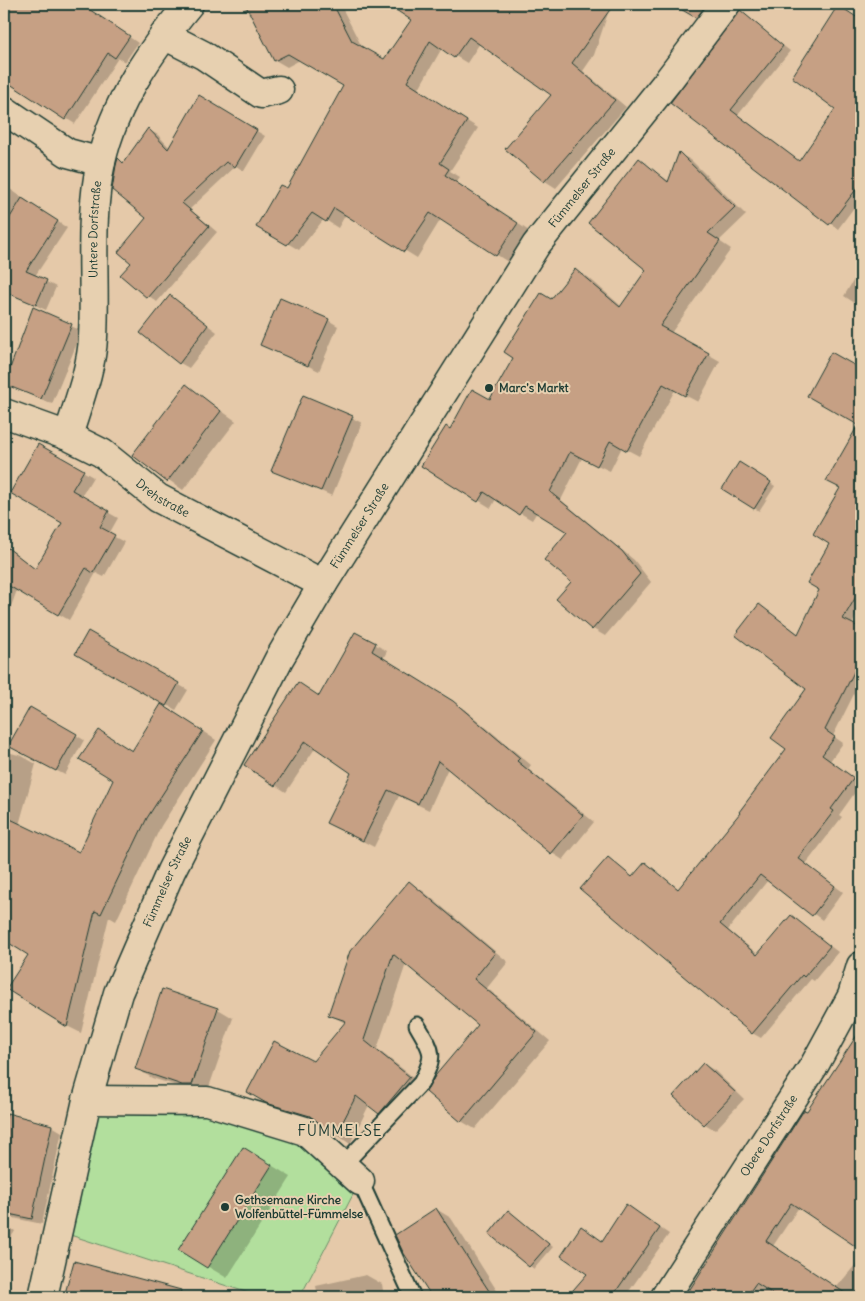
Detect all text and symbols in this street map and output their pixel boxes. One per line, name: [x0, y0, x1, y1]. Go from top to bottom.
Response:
street label: Fümmelser Straße: [545, 144, 618, 230]
street label: Untere Dorfstraße: [85, 180, 104, 278]
place label: Marc's Markt: [499, 380, 570, 395]
marker: Marc's Markt: [483, 382, 495, 394]
street label: Drehstraße: [133, 475, 192, 520]
street label: Fümmelser Straße: [327, 480, 392, 571]
street label: Fümmelser Straße: [140, 834, 194, 929]
street label: Obere Dorfstraße: [737, 1091, 800, 1179]
district label: FÜMMELSE: [297, 1121, 383, 1140]
place label: Gethsemane Kirche Wolfenbüttel-Fümmelse: [235, 1192, 364, 1221]
marker: Gethsemane Kirche Wolfenbüttel-Fümmelse: [219, 1201, 231, 1213]

